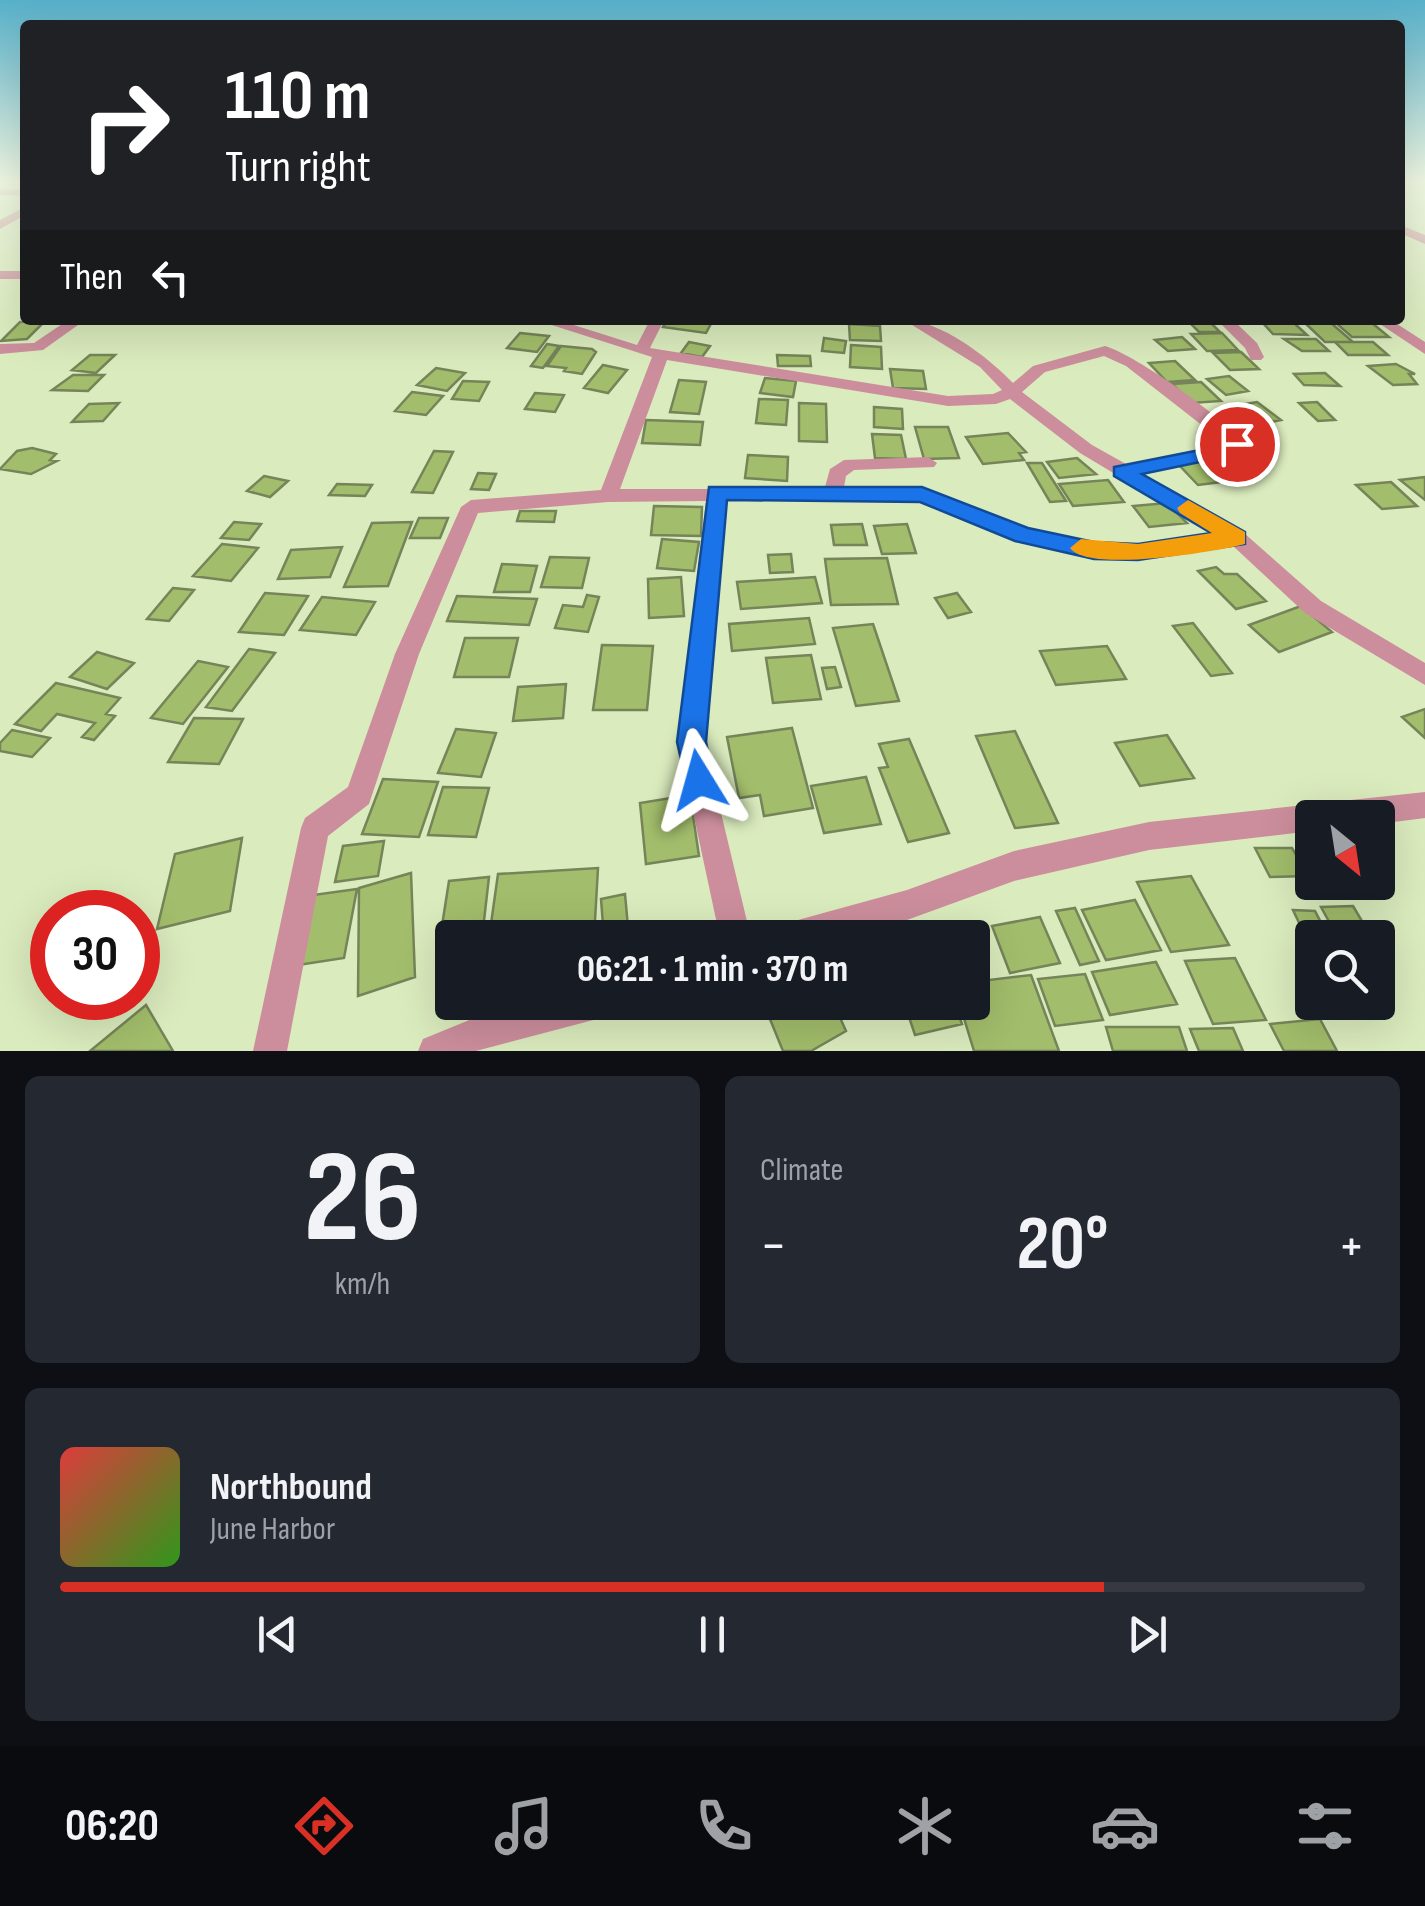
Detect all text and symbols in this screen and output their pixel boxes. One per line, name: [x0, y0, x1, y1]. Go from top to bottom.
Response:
text: 110 m: [225, 55, 371, 139]
icon: right: [60, 60, 190, 190]
text: Turn right: [225, 140, 371, 195]
icon: left: [143, 250, 198, 305]
text: Then: [60, 255, 123, 300]
pin: [1195, 402, 1280, 487]
icon: arrive: [1210, 417, 1265, 472]
position arrow: [647, 728, 751, 832]
north arrow: [1295, 800, 1395, 900]
map controls: [1295, 800, 1395, 1020]
speed limit sign: 30: [30, 890, 160, 1020]
button: search: [1295, 920, 1395, 1020]
text: 06:21 · 1 min · 370 m: [577, 947, 848, 992]
text: 26: [303, 1122, 422, 1278]
text: Climate: [760, 1151, 843, 1190]
text: 20°: [1016, 1200, 1109, 1291]
text: −: [760, 1213, 787, 1280]
text: +: [1338, 1213, 1365, 1280]
text: km/h: [335, 1265, 390, 1304]
text: Northbound: [210, 1465, 372, 1510]
text: June Harbor: [210, 1510, 335, 1549]
icon: previous: [250, 1607, 305, 1662]
icon: pause: [685, 1607, 740, 1662]
icon: next: [1120, 1607, 1175, 1662]
icon: directions: [289, 1791, 359, 1861]
icon: music: [489, 1791, 559, 1861]
icon: phone: [689, 1791, 759, 1861]
icon: climate: [890, 1791, 960, 1861]
icon: car: [1090, 1791, 1160, 1861]
icon: filters: [1290, 1791, 1360, 1861]
text: 06:20: [65, 1799, 159, 1854]

